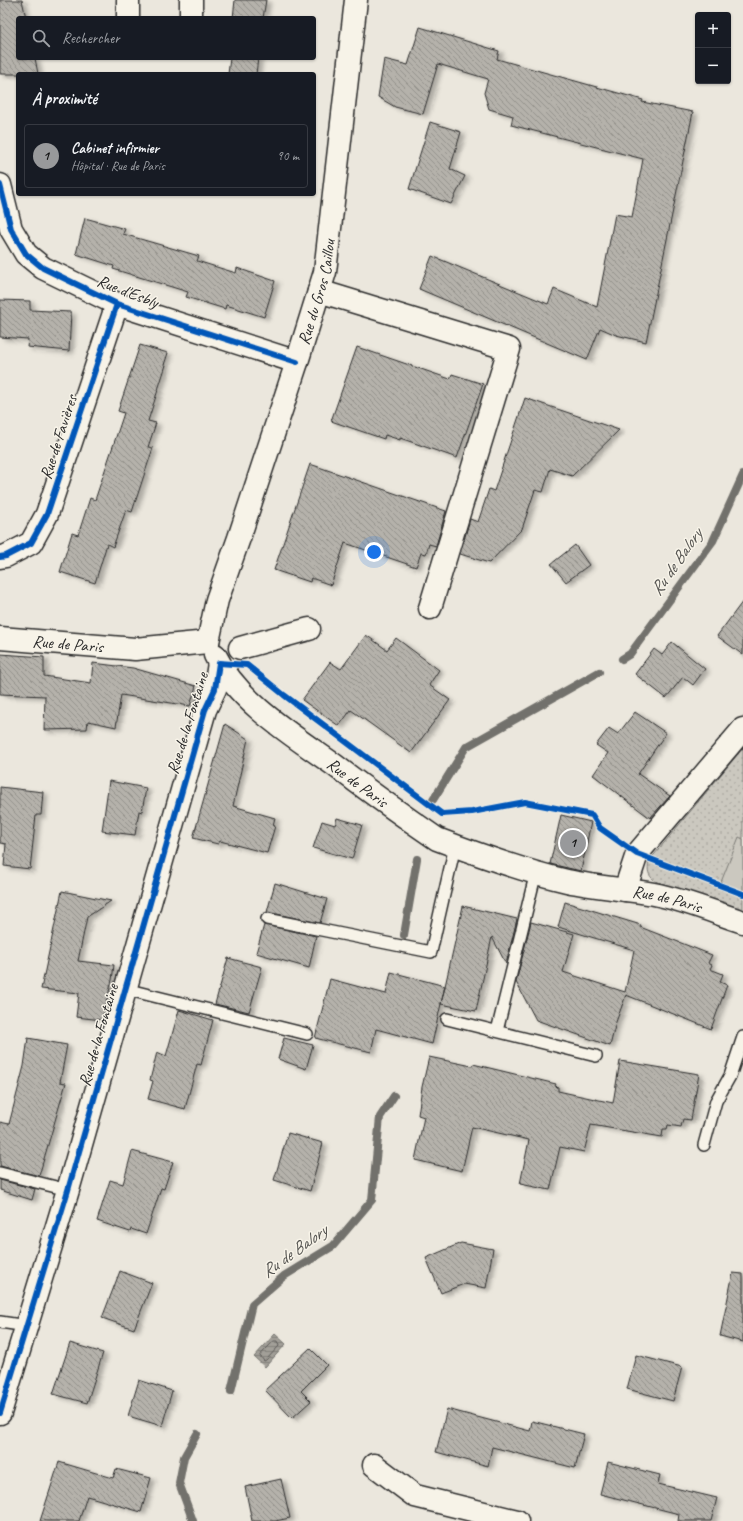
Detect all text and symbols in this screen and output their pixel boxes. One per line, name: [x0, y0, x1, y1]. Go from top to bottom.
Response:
map controls: [695, 12, 731, 84]
button: +: [695, 12, 731, 48]
search box: [16, 16, 316, 60]
icon: search: [30, 27, 52, 49]
text: Rechercher: [62, 29, 120, 48]
button: −: [695, 48, 731, 84]
text: À proximité: [32, 88, 97, 109]
text: Cabinet infirmier: [71, 139, 159, 158]
text: 1: [43, 148, 49, 164]
text: 90 m: [277, 148, 299, 164]
text: Hôpital · Rue de Paris: [71, 158, 165, 174]
street label: Rue du Gros Caillou: [293, 237, 340, 347]
street label: Rue d'Esbly: [94, 270, 163, 313]
street label: Rue de Favières: [35, 391, 82, 482]
water label: Ru de Balory: [645, 522, 708, 599]
your location: [364, 542, 384, 562]
street label: Rue de Paris: [32, 631, 106, 658]
street label: Rue de la Fontaine: [162, 668, 213, 777]
street label: Rue de Paris: [323, 753, 394, 813]
pin: 1: [560, 828, 586, 858]
street label: Rue de Paris: [631, 881, 706, 918]
street label: Rue de la Fontaine: [74, 980, 123, 1089]
water label: Ru de Balory: [257, 1218, 334, 1282]

